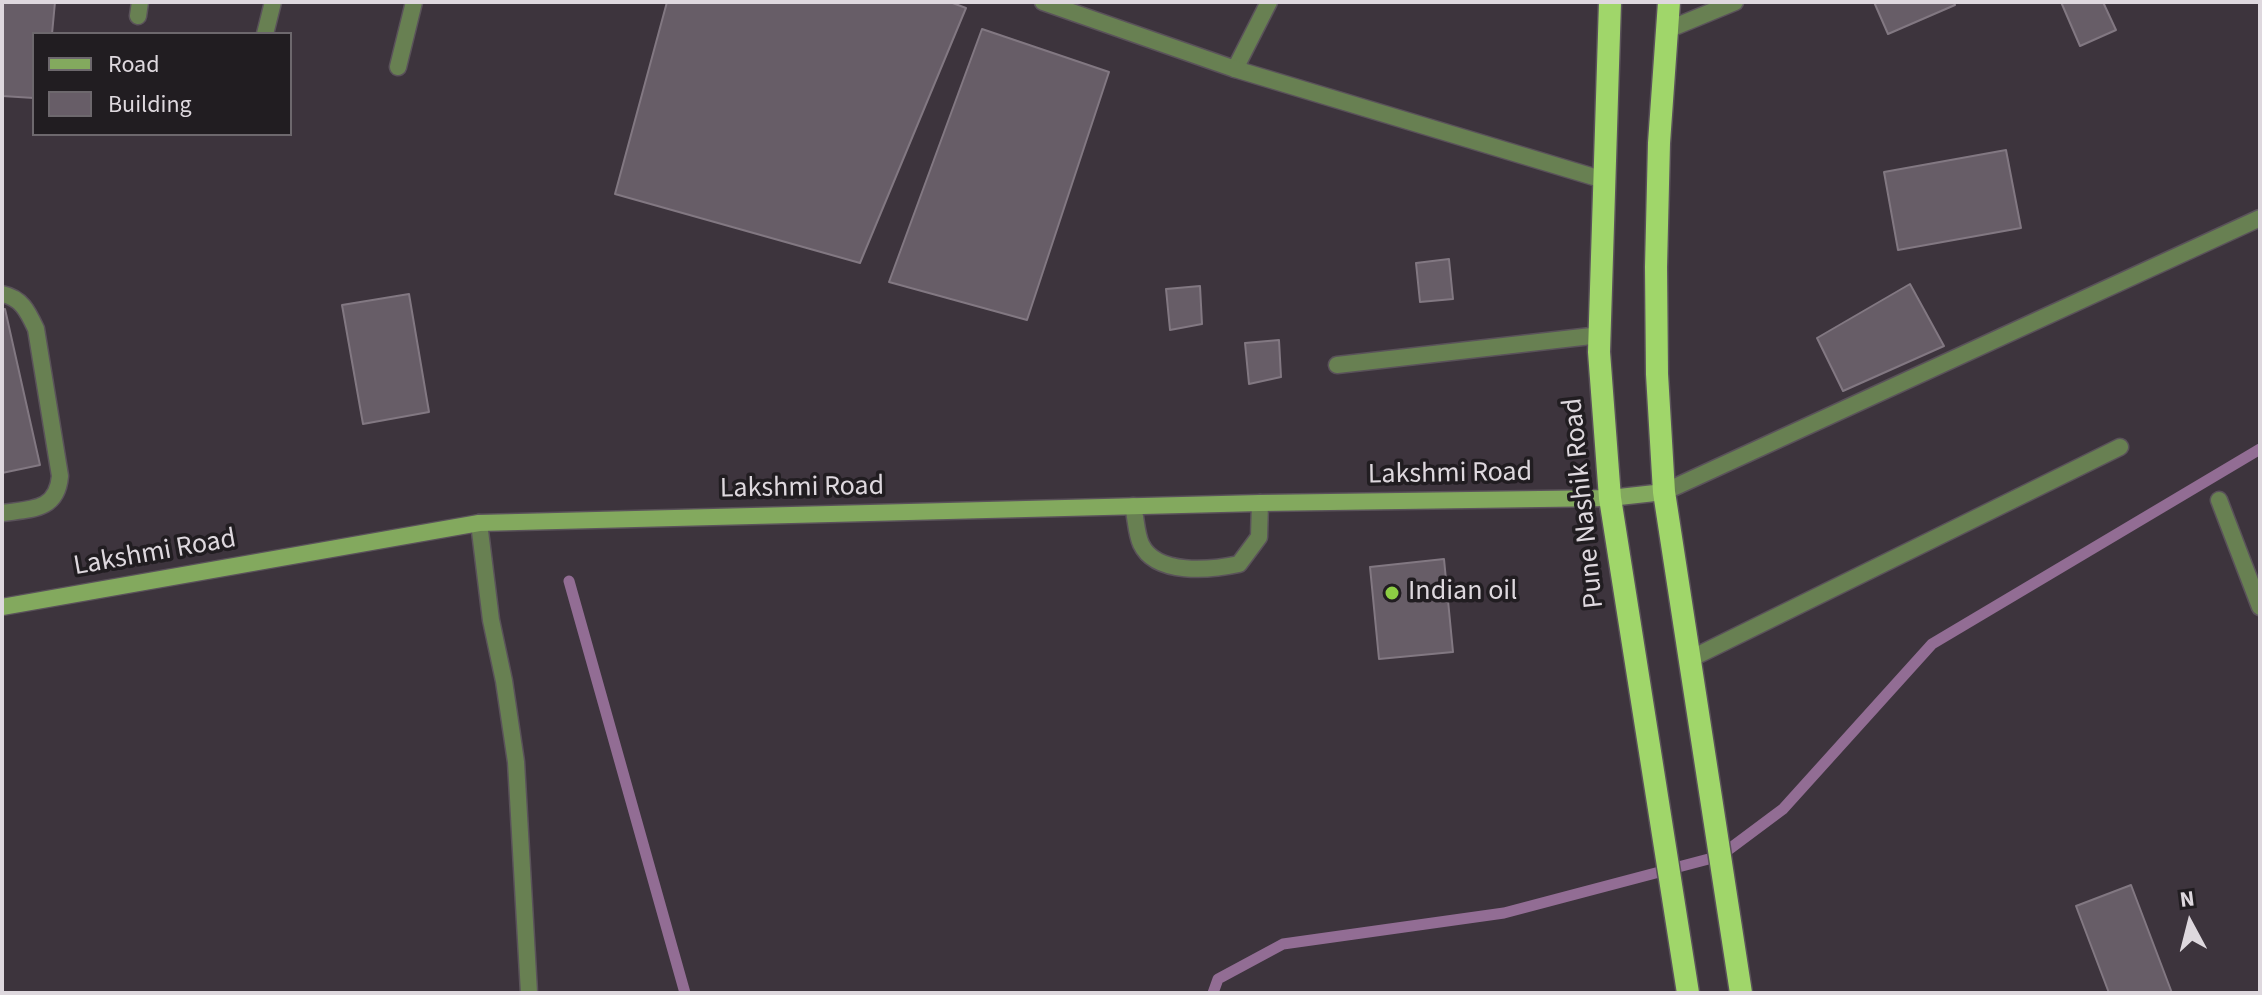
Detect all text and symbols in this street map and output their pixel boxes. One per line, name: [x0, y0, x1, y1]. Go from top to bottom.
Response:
legend: [32, 32, 292, 136]
text: Road: [108, 47, 160, 82]
text: Building: [108, 87, 192, 122]
street label: Pune Nashik Road: [1557, 396, 1613, 610]
street label: Lakshmi Road: [1368, 457, 1532, 493]
street label: Lakshmi Road: [720, 471, 884, 507]
street label: Lakshmi Road: [71, 523, 239, 585]
place label: Indian oil: [1408, 576, 1517, 610]
marker: Indian oil: [1383, 584, 1401, 602]
text: N: [2178, 882, 2196, 916]
north arrow: [2150, 883, 2230, 963]

